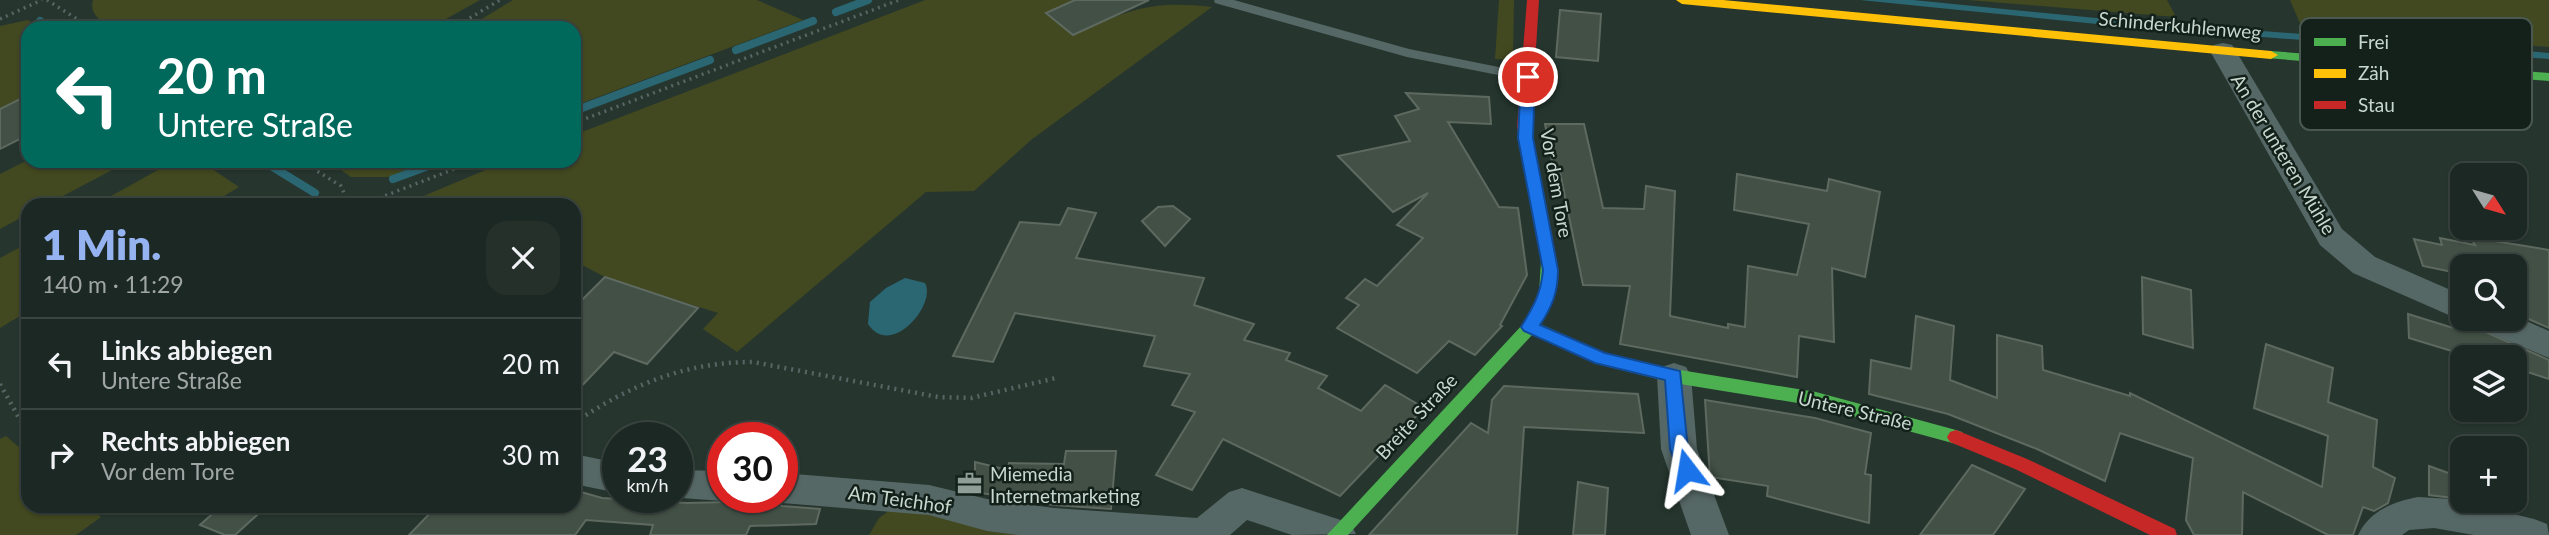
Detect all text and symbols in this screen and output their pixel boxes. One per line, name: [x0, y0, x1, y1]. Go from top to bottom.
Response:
street label: Schinderkuhlenweg: [2098, 6, 2262, 44]
legend: [2300, 18, 2532, 130]
text: Frei: [2358, 30, 2389, 53]
text: 20 m: [157, 46, 267, 104]
pin: [1498, 47, 1558, 107]
icon: left: [42, 49, 133, 140]
icon: arrive: [1509, 58, 1547, 96]
text: Zäh: [2358, 61, 2389, 84]
street label: An der unteren Mühle: [2227, 69, 2341, 239]
text: Stau: [2358, 93, 2395, 116]
text: Untere Straße: [157, 105, 353, 144]
street label: Vor dem Tore: [1536, 127, 1578, 239]
north arrow: [2450, 163, 2527, 240]
map controls: [2450, 163, 2527, 513]
text: 1 Min.: [42, 219, 161, 269]
button: close: [486, 221, 560, 295]
button: search: [2450, 254, 2527, 331]
text: 140 m · 11:29: [42, 270, 184, 298]
text: Links abbiegen: [101, 334, 273, 366]
icon: left: [42, 345, 80, 383]
button: layers: [2450, 345, 2527, 422]
text: 20 m: [502, 348, 560, 380]
text: Untere Straße: [101, 366, 242, 394]
street label: Breite Straße: [1370, 368, 1462, 464]
street label: Untere Straße: [1796, 386, 1914, 434]
speed limit sign: 30: [707, 422, 798, 513]
text: Rechts abbiegen: [101, 425, 290, 457]
position arrow: [1650, 433, 1724, 507]
icon: right: [42, 436, 80, 474]
button: +: [2450, 436, 2527, 513]
text: 23: [627, 437, 668, 479]
text: 30 m: [502, 439, 560, 471]
text: Vor dem Tore: [101, 457, 235, 485]
place label: Miemedia Internetmarketing: [990, 462, 1140, 507]
office icon: Miemedia Internetmarketing: [956, 470, 984, 498]
text: km/h: [626, 474, 669, 496]
street label: Am Teichhof: [847, 480, 953, 518]

